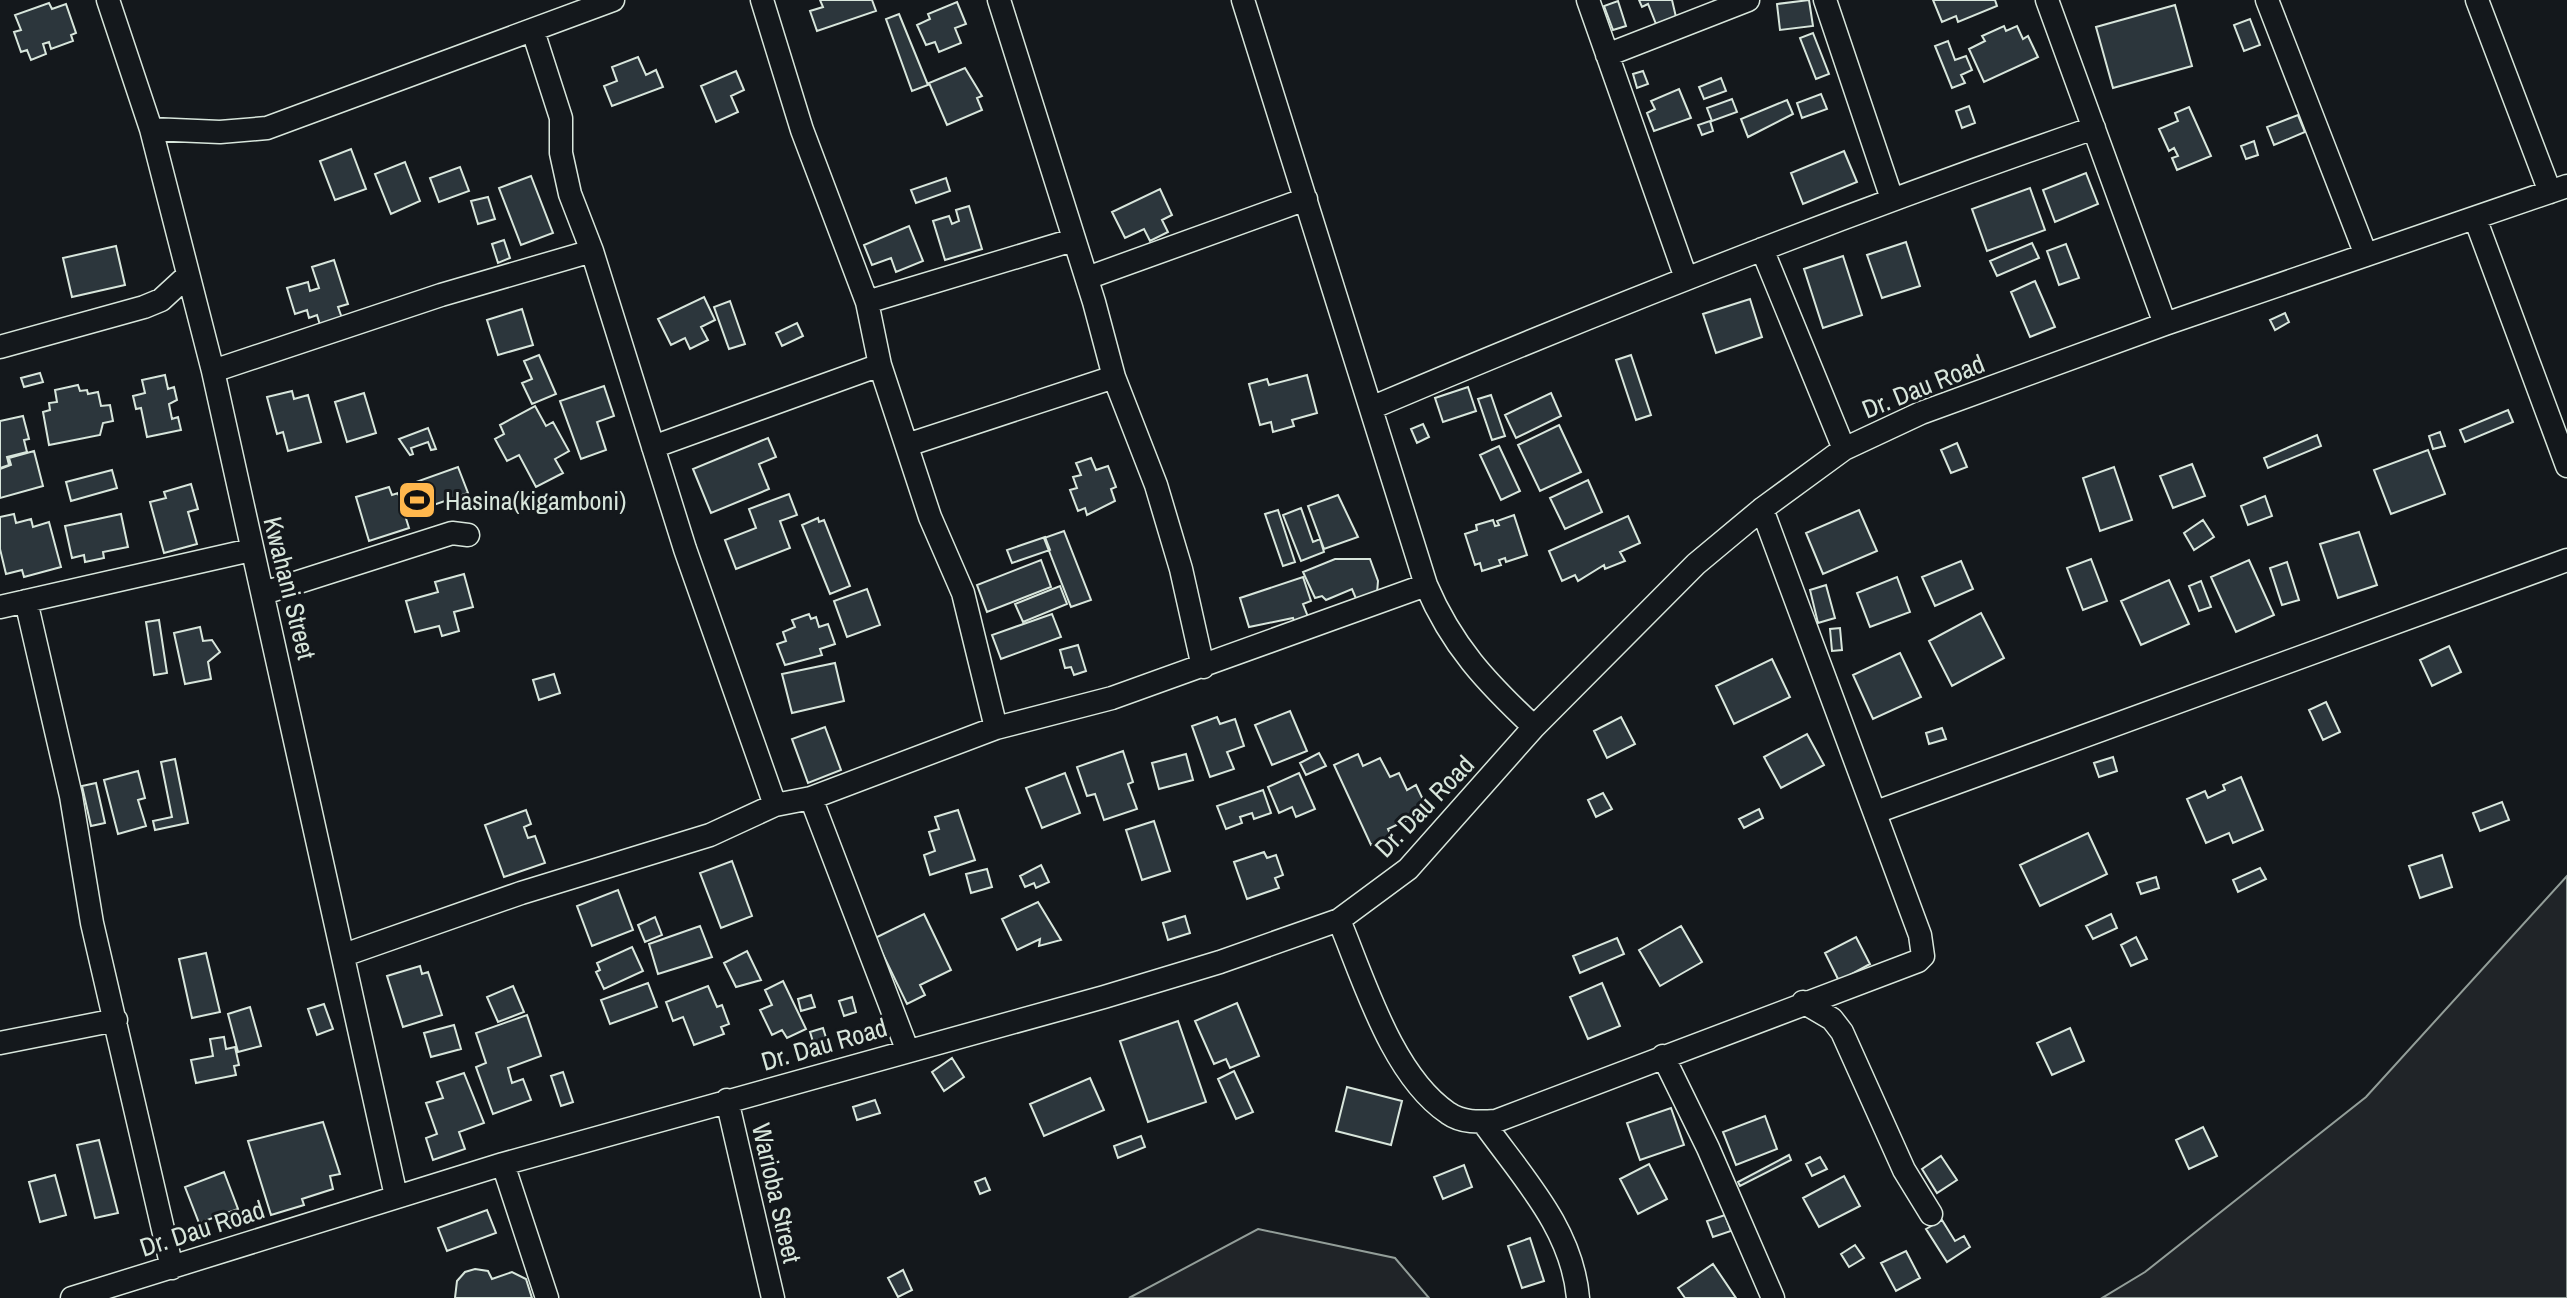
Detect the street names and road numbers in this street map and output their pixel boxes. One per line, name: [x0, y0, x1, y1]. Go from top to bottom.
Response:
street label: Dr. Dau Road: [1857, 346, 1989, 426]
street label: Kwahani Street: [255, 513, 325, 663]
street label: Dr. Dau Road: [1367, 747, 1481, 865]
street label: Dr. Dau Road: [757, 1009, 891, 1079]
street label: Warioba Street: [744, 1120, 810, 1266]
street label: Dr. Dau Road: [135, 1191, 269, 1265]

